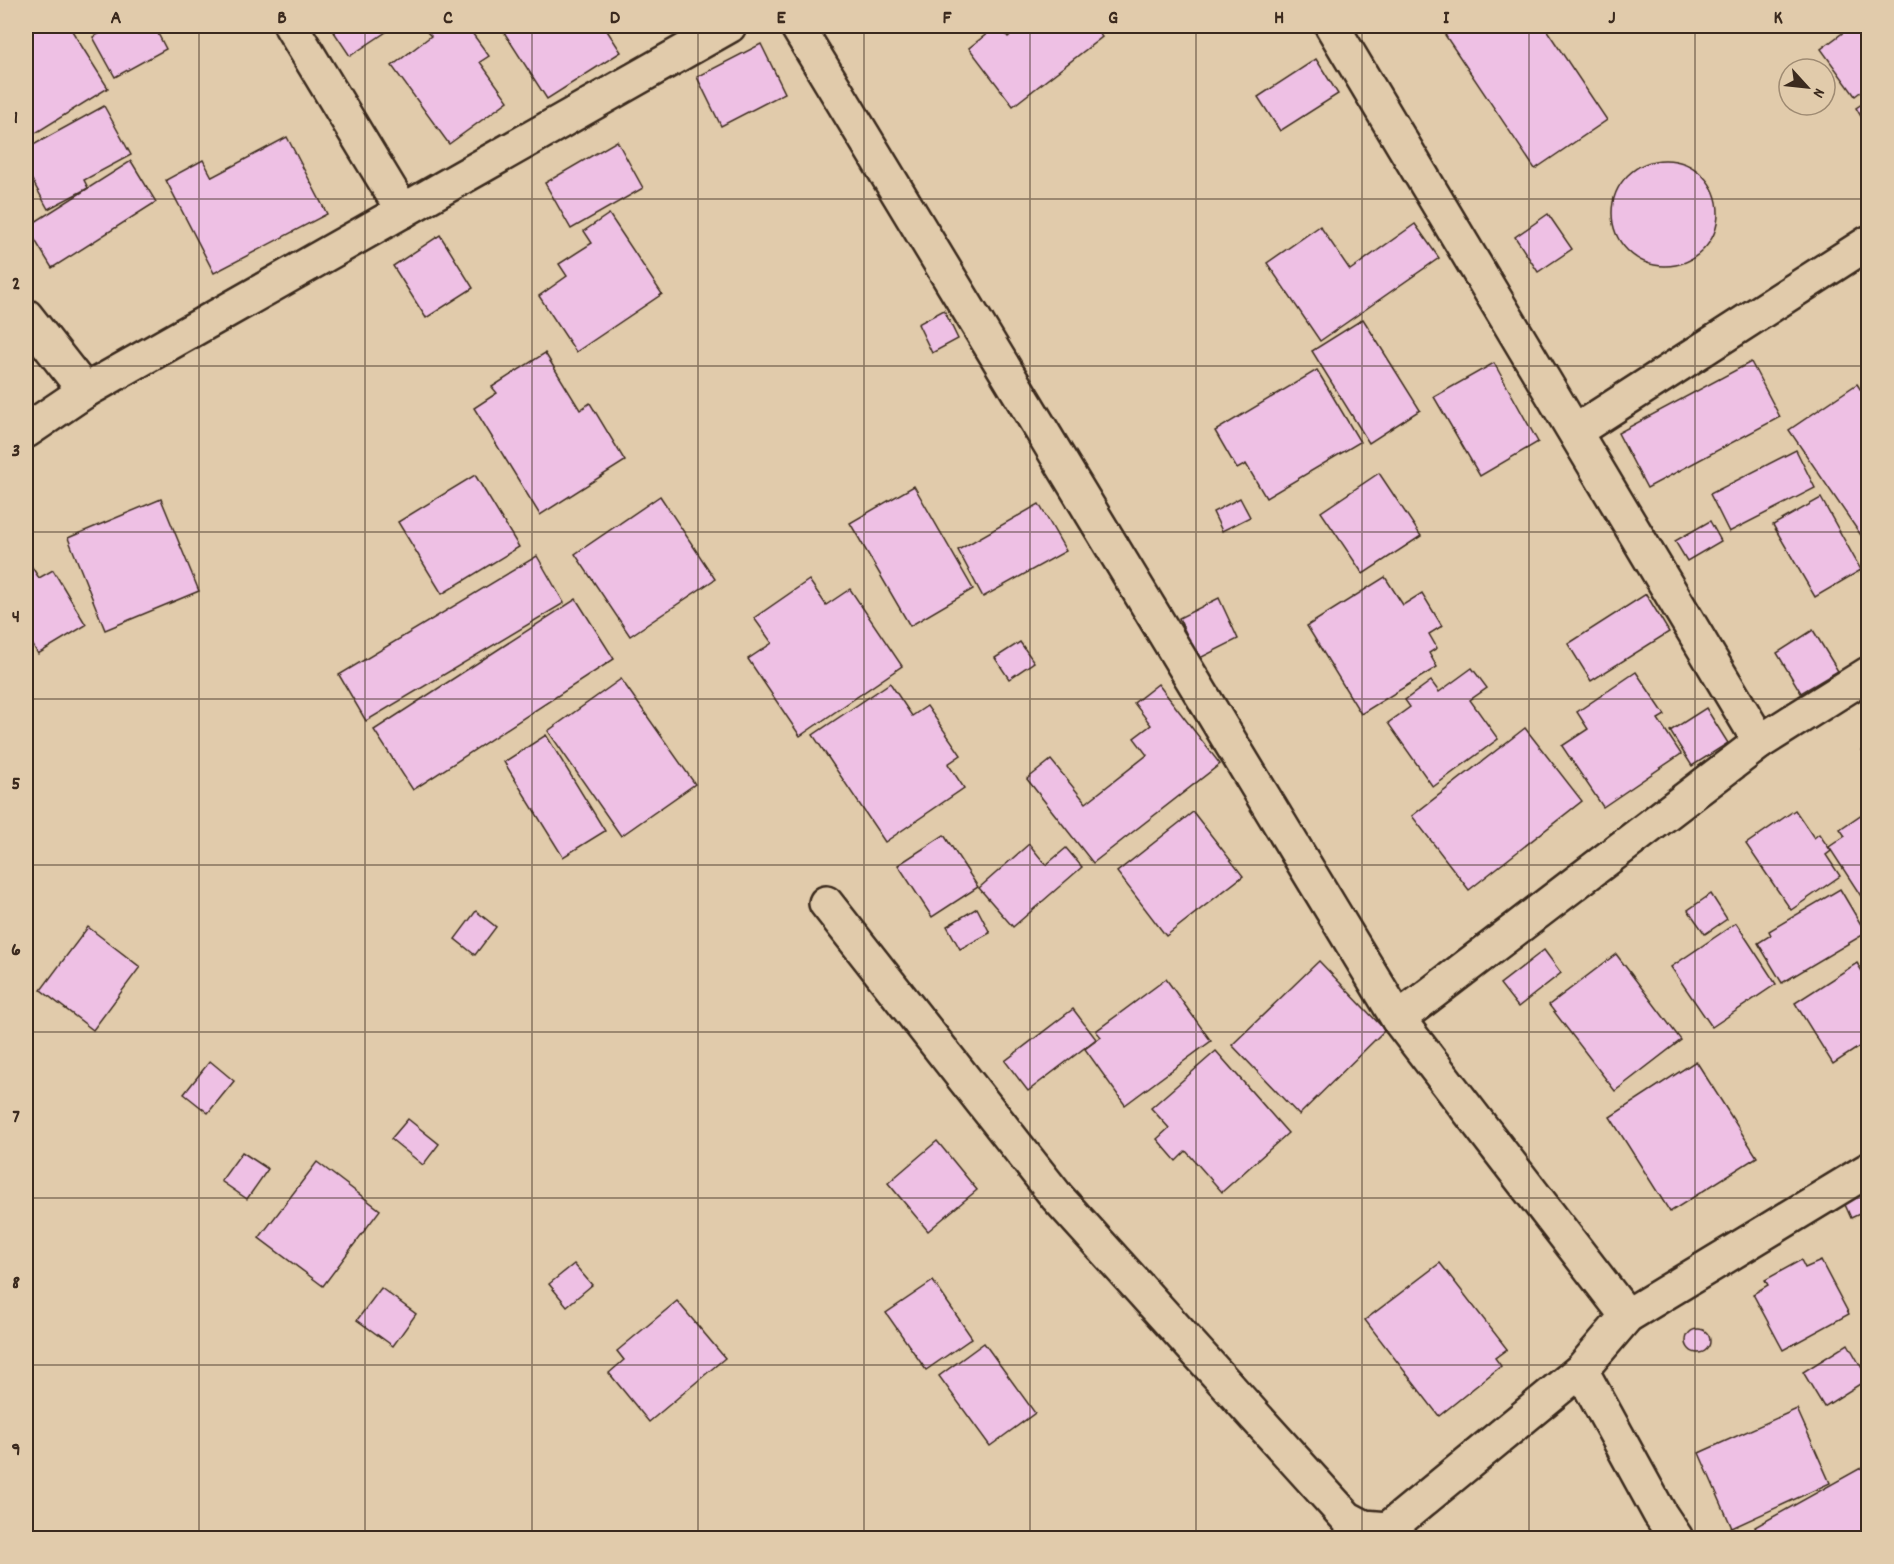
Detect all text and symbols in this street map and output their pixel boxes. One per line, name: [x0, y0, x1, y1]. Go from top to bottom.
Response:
text: A: [111, 5, 122, 33]
text: B: [277, 5, 287, 33]
text: C: [443, 5, 453, 33]
text: D: [610, 5, 621, 33]
text: E: [776, 5, 786, 33]
text: F: [943, 5, 953, 33]
text: G: [1108, 5, 1118, 33]
text: H: [1274, 5, 1284, 33]
text: I: [1443, 5, 1450, 33]
text: J: [1608, 5, 1616, 33]
text: K: [1773, 5, 1783, 33]
north arrow: [1777, 57, 1837, 117]
text: N: [1806, 84, 1830, 102]
text: 1: [14, 105, 18, 133]
text: 2: [12, 271, 20, 299]
text: 3: [12, 438, 20, 466]
text: 4: [12, 604, 20, 632]
text: 5: [11, 771, 21, 799]
text: 6: [11, 937, 21, 965]
text: 7: [12, 1104, 20, 1132]
text: 8: [12, 1270, 20, 1298]
text: 9: [11, 1437, 21, 1465]

